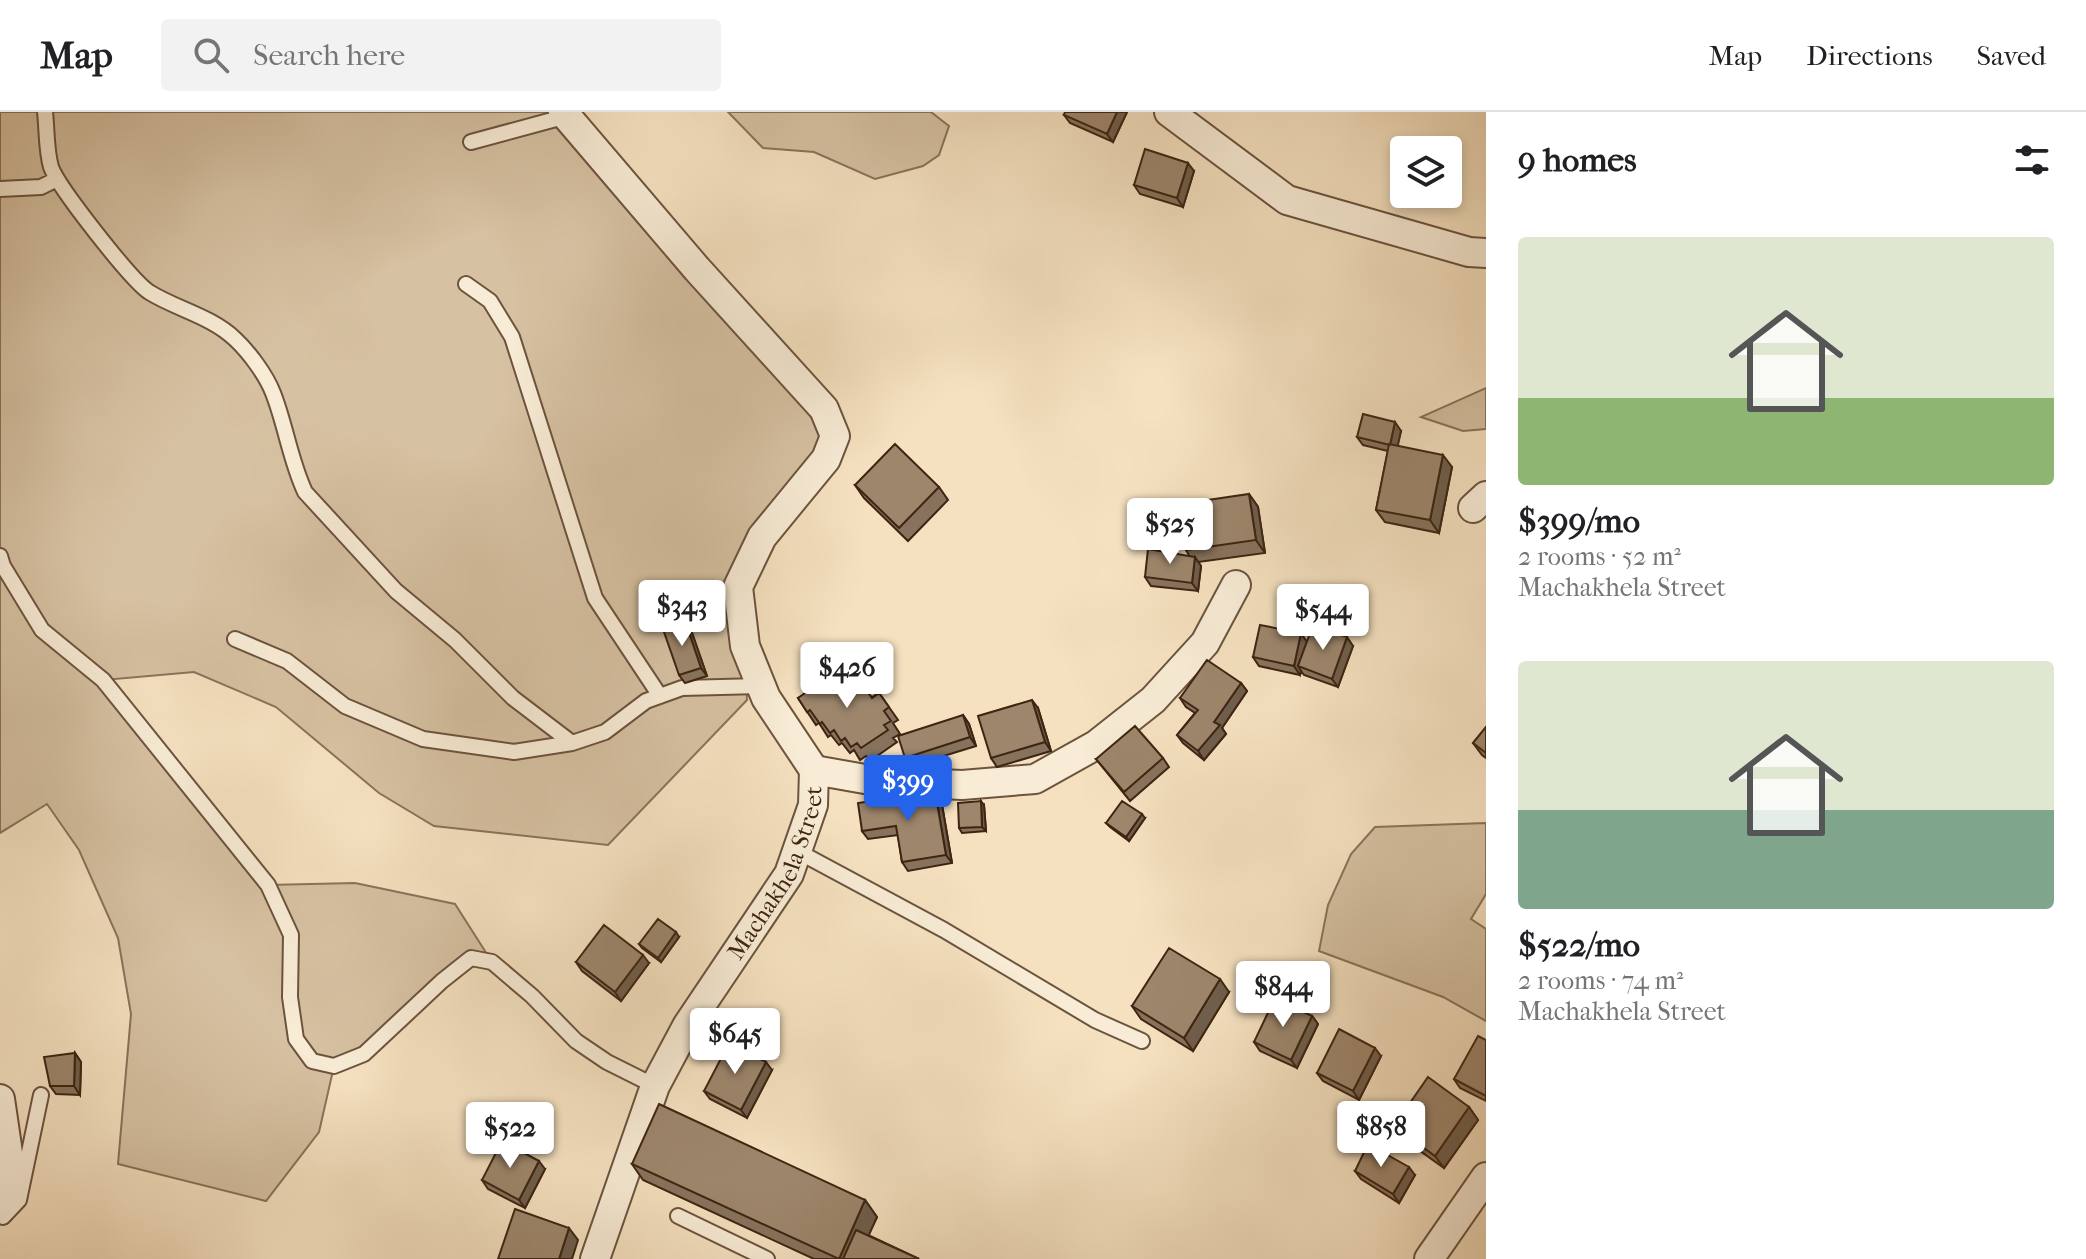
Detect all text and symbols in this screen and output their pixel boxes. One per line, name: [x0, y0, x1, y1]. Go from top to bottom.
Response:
search box: [161, 19, 721, 91]
text: Map: [40, 33, 113, 78]
icon: search: [189, 33, 233, 77]
text: Search here: [253, 38, 405, 73]
text: Map: [1709, 39, 1762, 72]
text: Directions: [1806, 39, 1933, 72]
text: Saved: [1977, 39, 2046, 72]
map controls: [1390, 136, 1462, 208]
button: layers: [1390, 136, 1462, 208]
icon: filters: [2010, 138, 2054, 182]
text: 9 homes: [1518, 140, 1637, 180]
icon: home: [1714, 289, 1858, 433]
pin: $525: [1123, 498, 1217, 566]
text: $399/mo: [1518, 501, 1640, 541]
text: $525: [1145, 508, 1195, 539]
text: 2 rooms · 52 m²: [1518, 541, 1681, 572]
text: Machakhela Street: [1518, 572, 1726, 603]
pin: $343: [635, 580, 729, 648]
pin: $544: [1276, 584, 1370, 652]
text: $343: [657, 590, 707, 621]
text: $544: [1295, 594, 1351, 625]
pin: $426: [800, 642, 894, 710]
text: $426: [818, 652, 876, 683]
icon: home: [1714, 713, 1858, 857]
pin: $399: [861, 755, 955, 823]
text: $399: [882, 765, 934, 796]
street label: Machakhela Street: [722, 785, 828, 965]
text: $522/mo: [1518, 925, 1640, 965]
pin: $844: [1236, 961, 1330, 1029]
text: 2 rooms · 74 m²: [1518, 965, 1683, 996]
text: $844: [1254, 971, 1312, 1002]
text: Machakhela Street: [1518, 996, 1726, 1027]
pin: $645: [688, 1008, 782, 1076]
text: $645: [708, 1018, 762, 1049]
pin: $858: [1334, 1101, 1428, 1169]
pin: $522: [463, 1102, 557, 1170]
text: $858: [1355, 1111, 1407, 1142]
text: $522: [484, 1112, 536, 1143]

